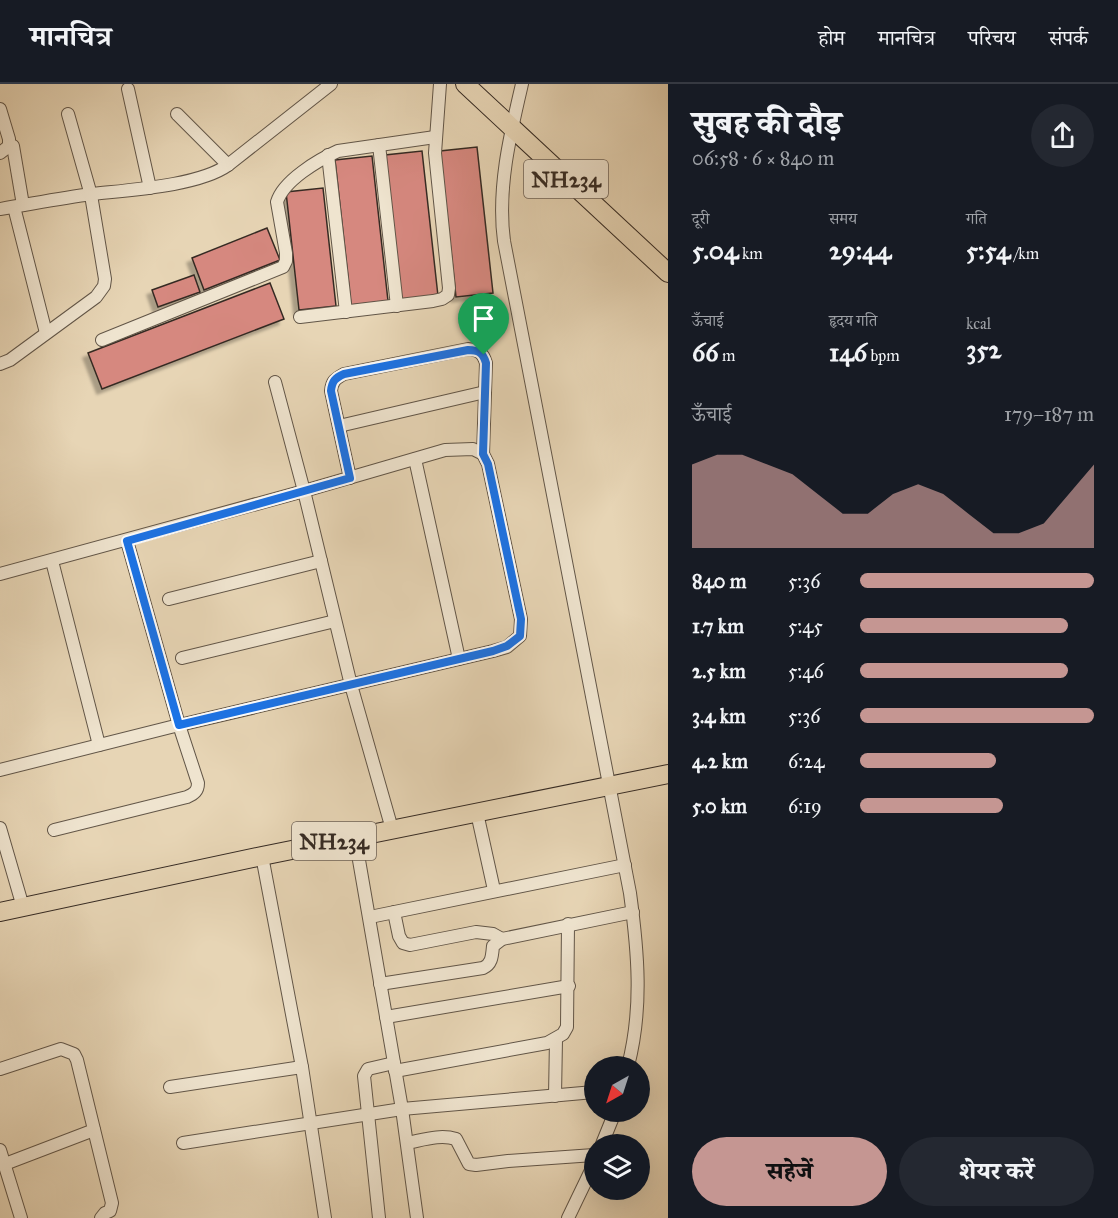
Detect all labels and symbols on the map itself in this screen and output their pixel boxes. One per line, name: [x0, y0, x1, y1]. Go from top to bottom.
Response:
road number: NH234: [524, 160, 608, 198]
pin: [458, 293, 509, 355]
road number: NH234: [292, 822, 376, 860]
north arrow: [584, 1056, 650, 1122]

